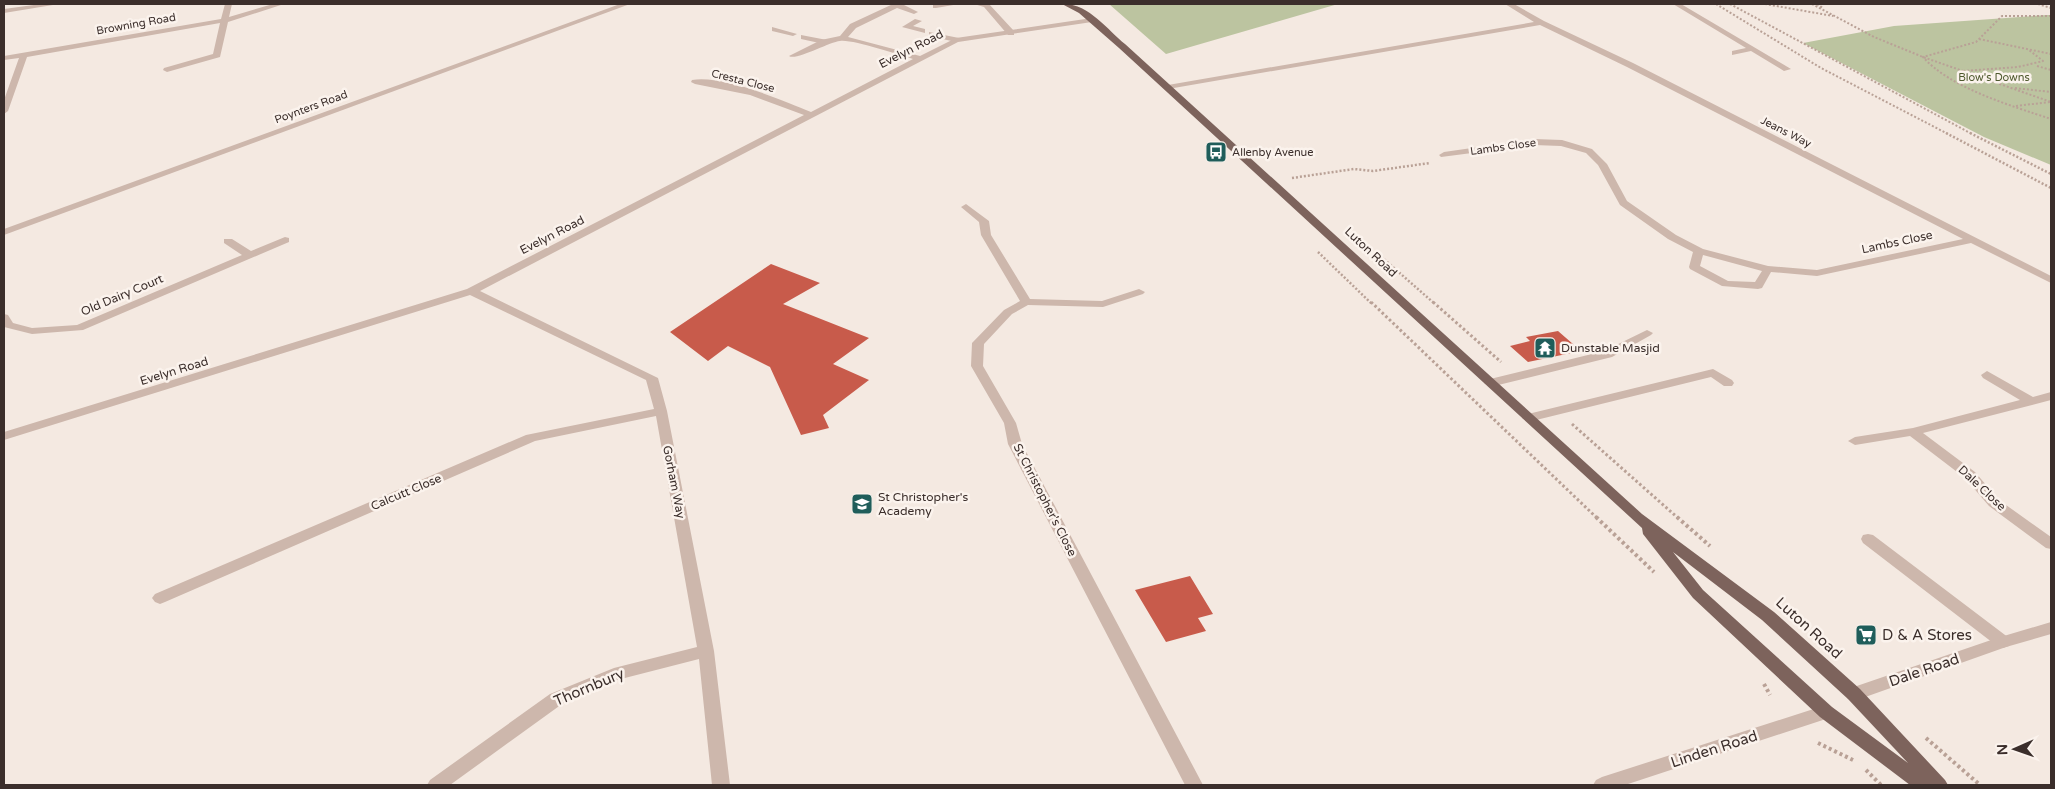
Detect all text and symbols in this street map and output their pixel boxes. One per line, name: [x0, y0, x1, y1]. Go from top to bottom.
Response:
street label: Browning Road: [95, 11, 177, 37]
street label: Evelyn Road: [876, 27, 946, 71]
street label: Cresta Close: [710, 67, 776, 95]
park label: Blow's Downs: [1958, 71, 2030, 84]
street label: Poynters Road: [273, 88, 349, 126]
street label: Jeans Way: [1759, 114, 1814, 150]
street label: Lambs Close: [1469, 136, 1537, 158]
bus stop icon: Allenby Avenue: [1204, 140, 1228, 164]
place label: Allenby Avenue: [1232, 146, 1314, 159]
street label: Evelyn Road: [517, 213, 587, 257]
street label: Luton Road: [1342, 224, 1400, 280]
street label: Lambs Close: [1860, 228, 1934, 256]
street label: Old Dairy Court: [79, 271, 166, 319]
temple icon: Dunstable Masjid: [1533, 336, 1557, 360]
place label: Dunstable Masjid: [1561, 341, 1660, 355]
street label: Evelyn Road: [138, 354, 210, 388]
street label: St Christopher's Close: [1010, 441, 1080, 559]
street label: Gorham Way: [660, 444, 688, 520]
street label: Dale Close: [1955, 463, 2009, 514]
street label: Calcutt Close: [369, 471, 444, 513]
place label: St Christopher's Academy: [878, 490, 969, 518]
school or university icon: St Christopher's Academy: [850, 492, 874, 516]
street label: Luton Road: [1772, 593, 1846, 663]
supermarket icon: D & A Stores: [1854, 623, 1878, 647]
place label: D & A Stores: [1882, 626, 1972, 644]
street label: Dale Road: [1886, 650, 1962, 690]
street label: Thornbury: [551, 664, 627, 710]
north arrow: [1990, 724, 2040, 774]
street label: Linden Road: [1668, 727, 1760, 771]
text: N: [1994, 744, 2011, 755]

